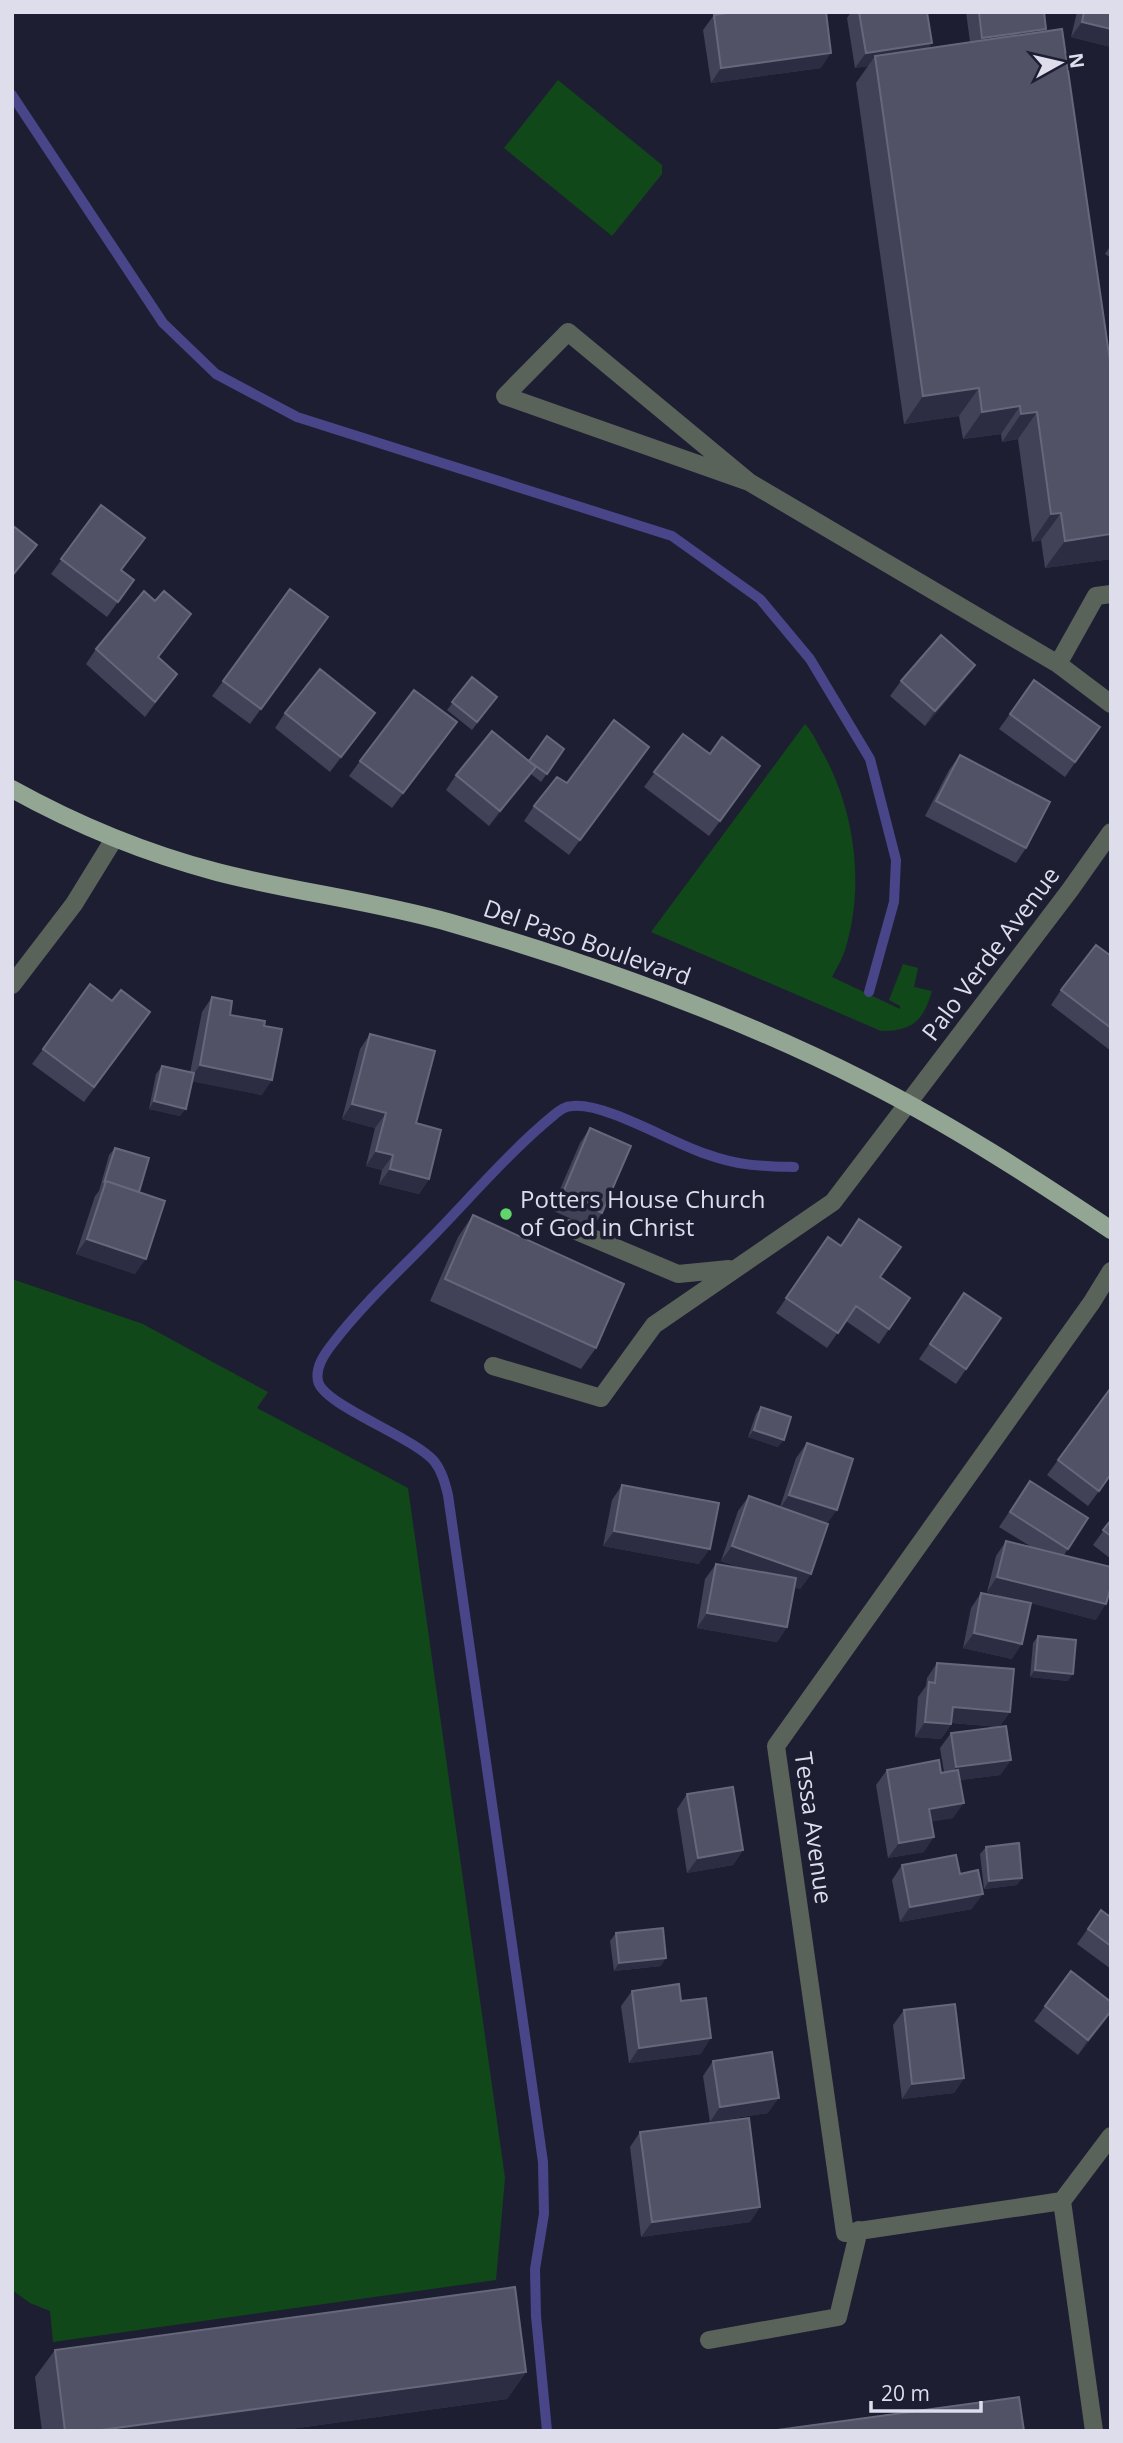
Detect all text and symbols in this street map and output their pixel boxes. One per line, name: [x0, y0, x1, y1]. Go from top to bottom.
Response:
north arrow: [1025, 28, 1095, 98]
text: N: [1063, 51, 1091, 70]
street label: Palo Verde Avenue: [913, 859, 1066, 1047]
street label: Del Paso Boulevard: [479, 891, 695, 993]
place label: Potters House Church of God in Christ: [520, 1182, 766, 1243]
marker: Potters House Church of God in Christ: [498, 1206, 514, 1222]
street label: Tessa Avenue: [788, 1750, 841, 1906]
scale bar: [871, 2370, 981, 2414]
text: 20 m: [881, 2379, 930, 2407]

